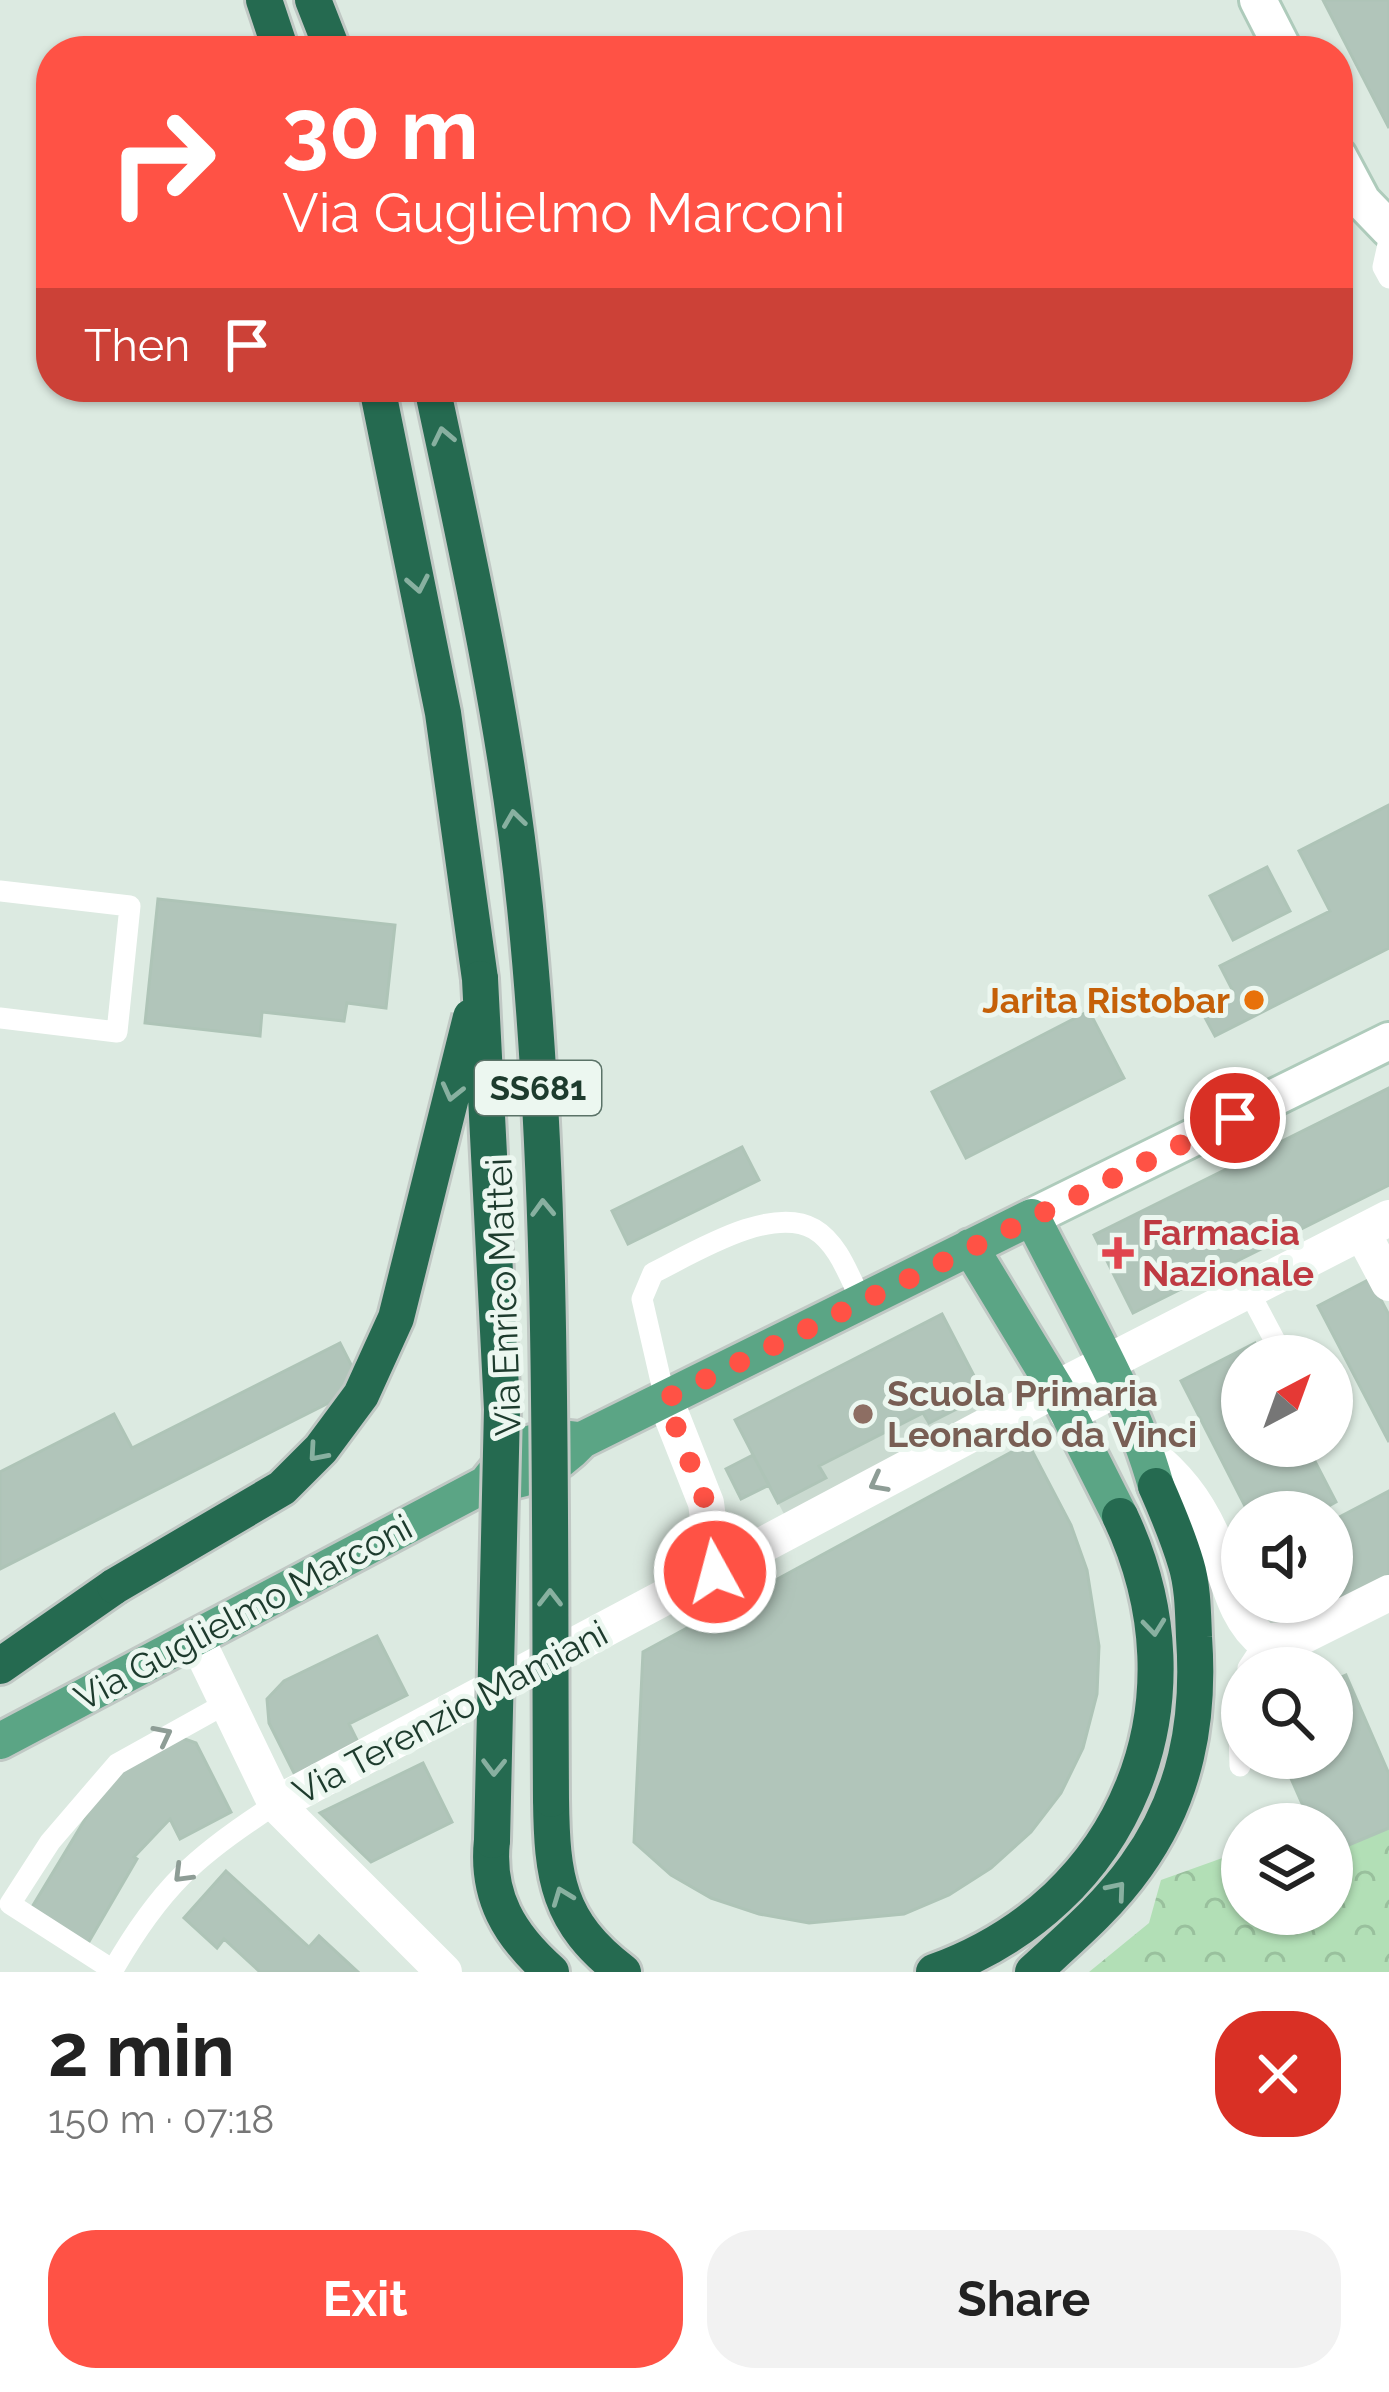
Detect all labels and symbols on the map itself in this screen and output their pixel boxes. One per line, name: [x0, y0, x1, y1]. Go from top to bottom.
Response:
one-way arrow: [431, 426, 456, 446]
one-way arrow: [405, 573, 430, 593]
one-way arrow: [502, 809, 528, 829]
place label: Jarita Ristobar: [982, 979, 1230, 1021]
marker: Jarita Ristobar: [1241, 987, 1267, 1013]
road number: SS681: [475, 1061, 601, 1115]
pin: [1184, 1067, 1286, 1169]
one-way arrow: [441, 1082, 466, 1102]
street label: Via Enrico Mattei: [477, 1157, 529, 1437]
one-way arrow: [530, 1198, 556, 1217]
place label: Farmacia Nazionale: [1142, 1211, 1314, 1294]
marker: Farmacia Nazionale: [1105, 1240, 1131, 1266]
north arrow: [1221, 1335, 1353, 1467]
place label: Scuola Primaria Leonardo da Vinci: [887, 1372, 1197, 1455]
marker: Scuola Primaria Leonardo da Vinci: [850, 1401, 876, 1427]
one-way arrow: [310, 1439, 331, 1460]
one-way arrow: [870, 1469, 891, 1492]
street label: Via Guglielmo Marconi: [67, 1505, 419, 1719]
position arrow: [652, 1509, 778, 1635]
one-way arrow: [537, 1588, 563, 1606]
street label: Via Terenzio Mamiani: [286, 1611, 614, 1813]
one-way arrow: [1141, 1618, 1166, 1637]
one-way arrow: [151, 1727, 173, 1750]
one-way arrow: [482, 1758, 508, 1777]
one-way arrow: [174, 1859, 196, 1881]
one-way arrow: [1102, 1882, 1124, 1904]
one-way arrow: [553, 1887, 577, 1908]

